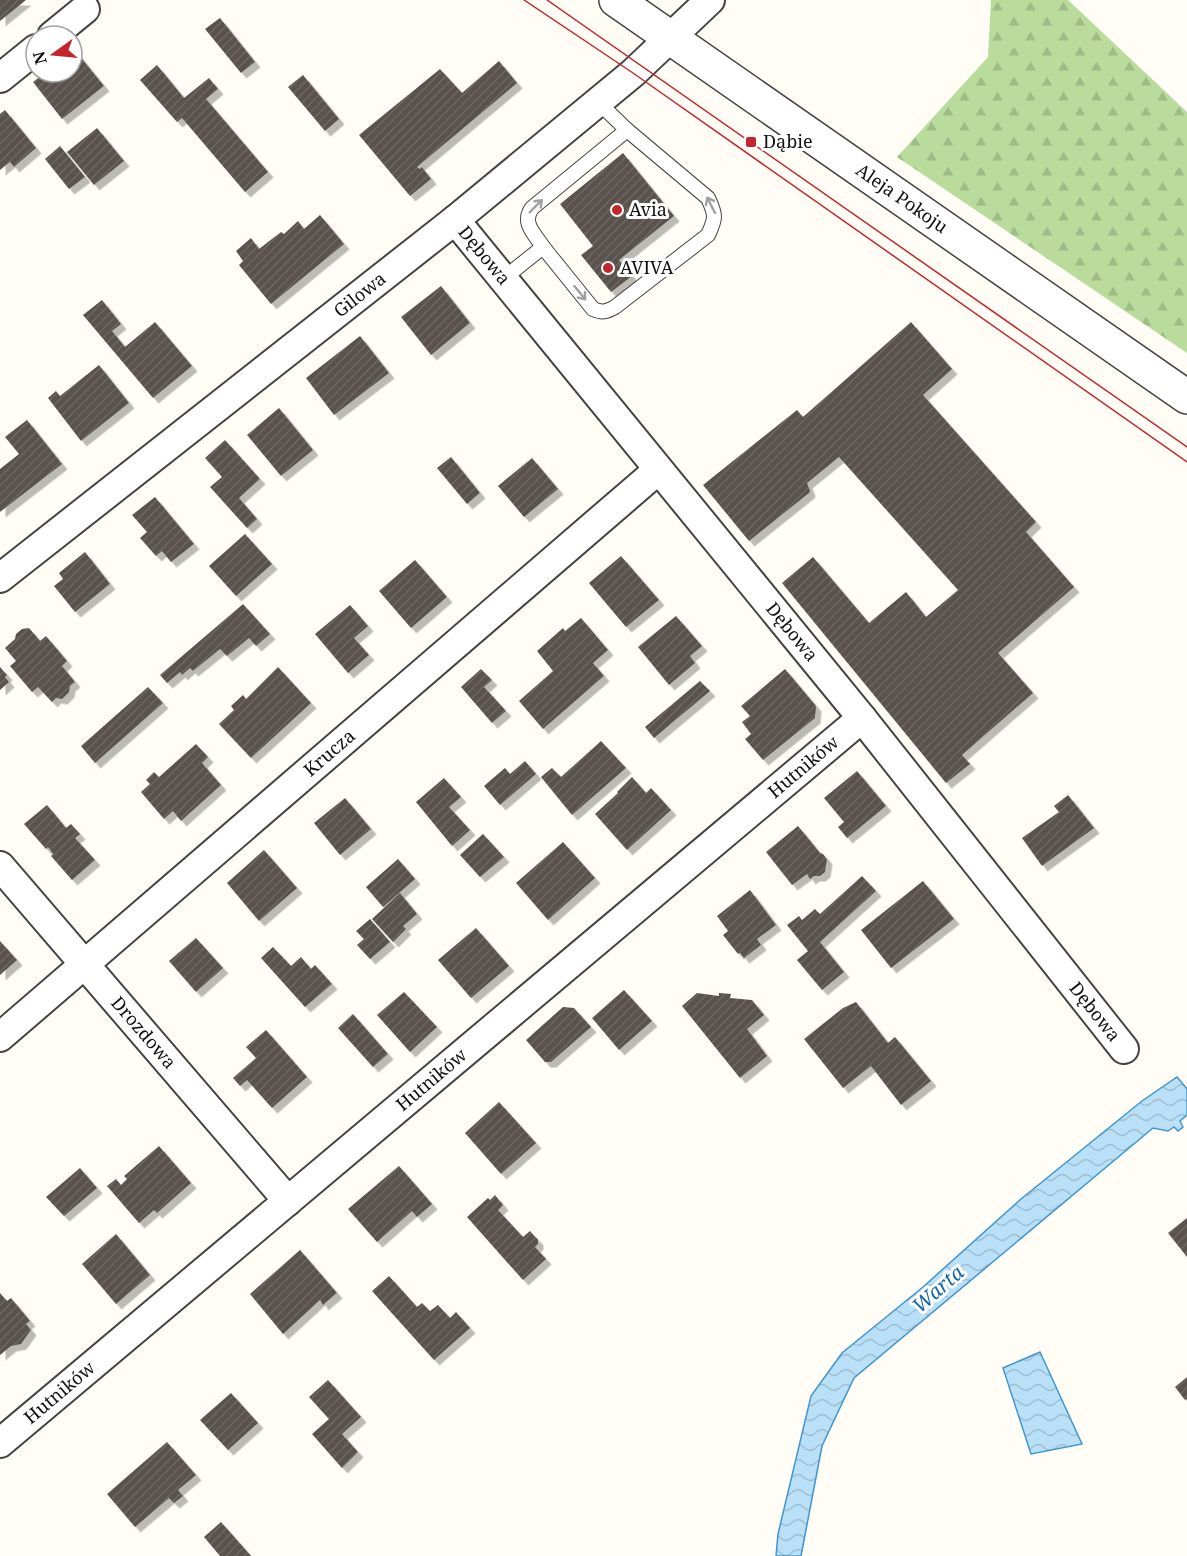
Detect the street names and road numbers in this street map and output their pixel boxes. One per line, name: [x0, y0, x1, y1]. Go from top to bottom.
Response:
street label: Aleja Pokoju: [852, 157, 953, 239]
street label: Dębowa: [453, 220, 516, 290]
street label: Gilowa: [328, 266, 390, 322]
street label: Dębowa: [761, 597, 824, 666]
street label: Krucza: [298, 723, 360, 781]
street label: Hutników: [762, 729, 844, 803]
street label: Dębowa: [1064, 976, 1127, 1046]
street label: Drozdowa: [106, 991, 182, 1073]
street label: Hutników: [391, 1042, 472, 1116]
street label: Hutników: [19, 1355, 100, 1429]

